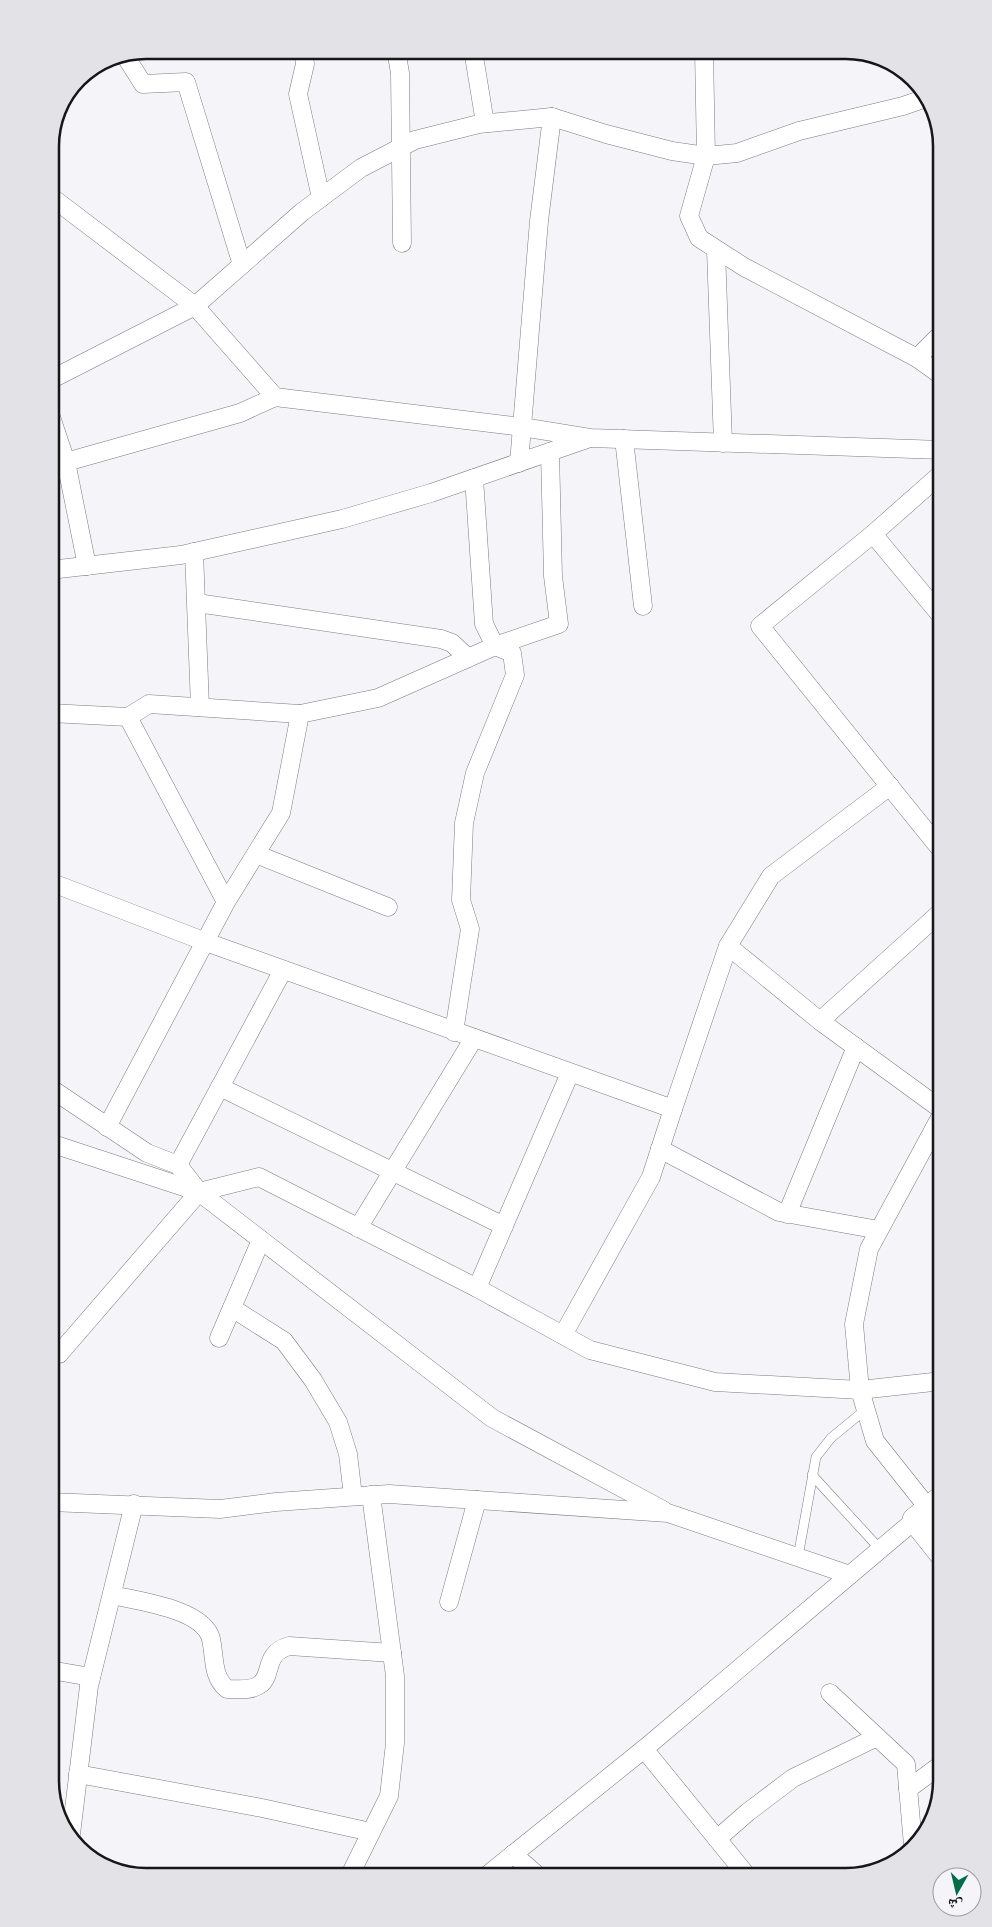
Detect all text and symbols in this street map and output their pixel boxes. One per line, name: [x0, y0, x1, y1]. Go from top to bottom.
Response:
north arrow: [932, 1867, 982, 1917]
text: ش: [947, 1895, 964, 1914]

